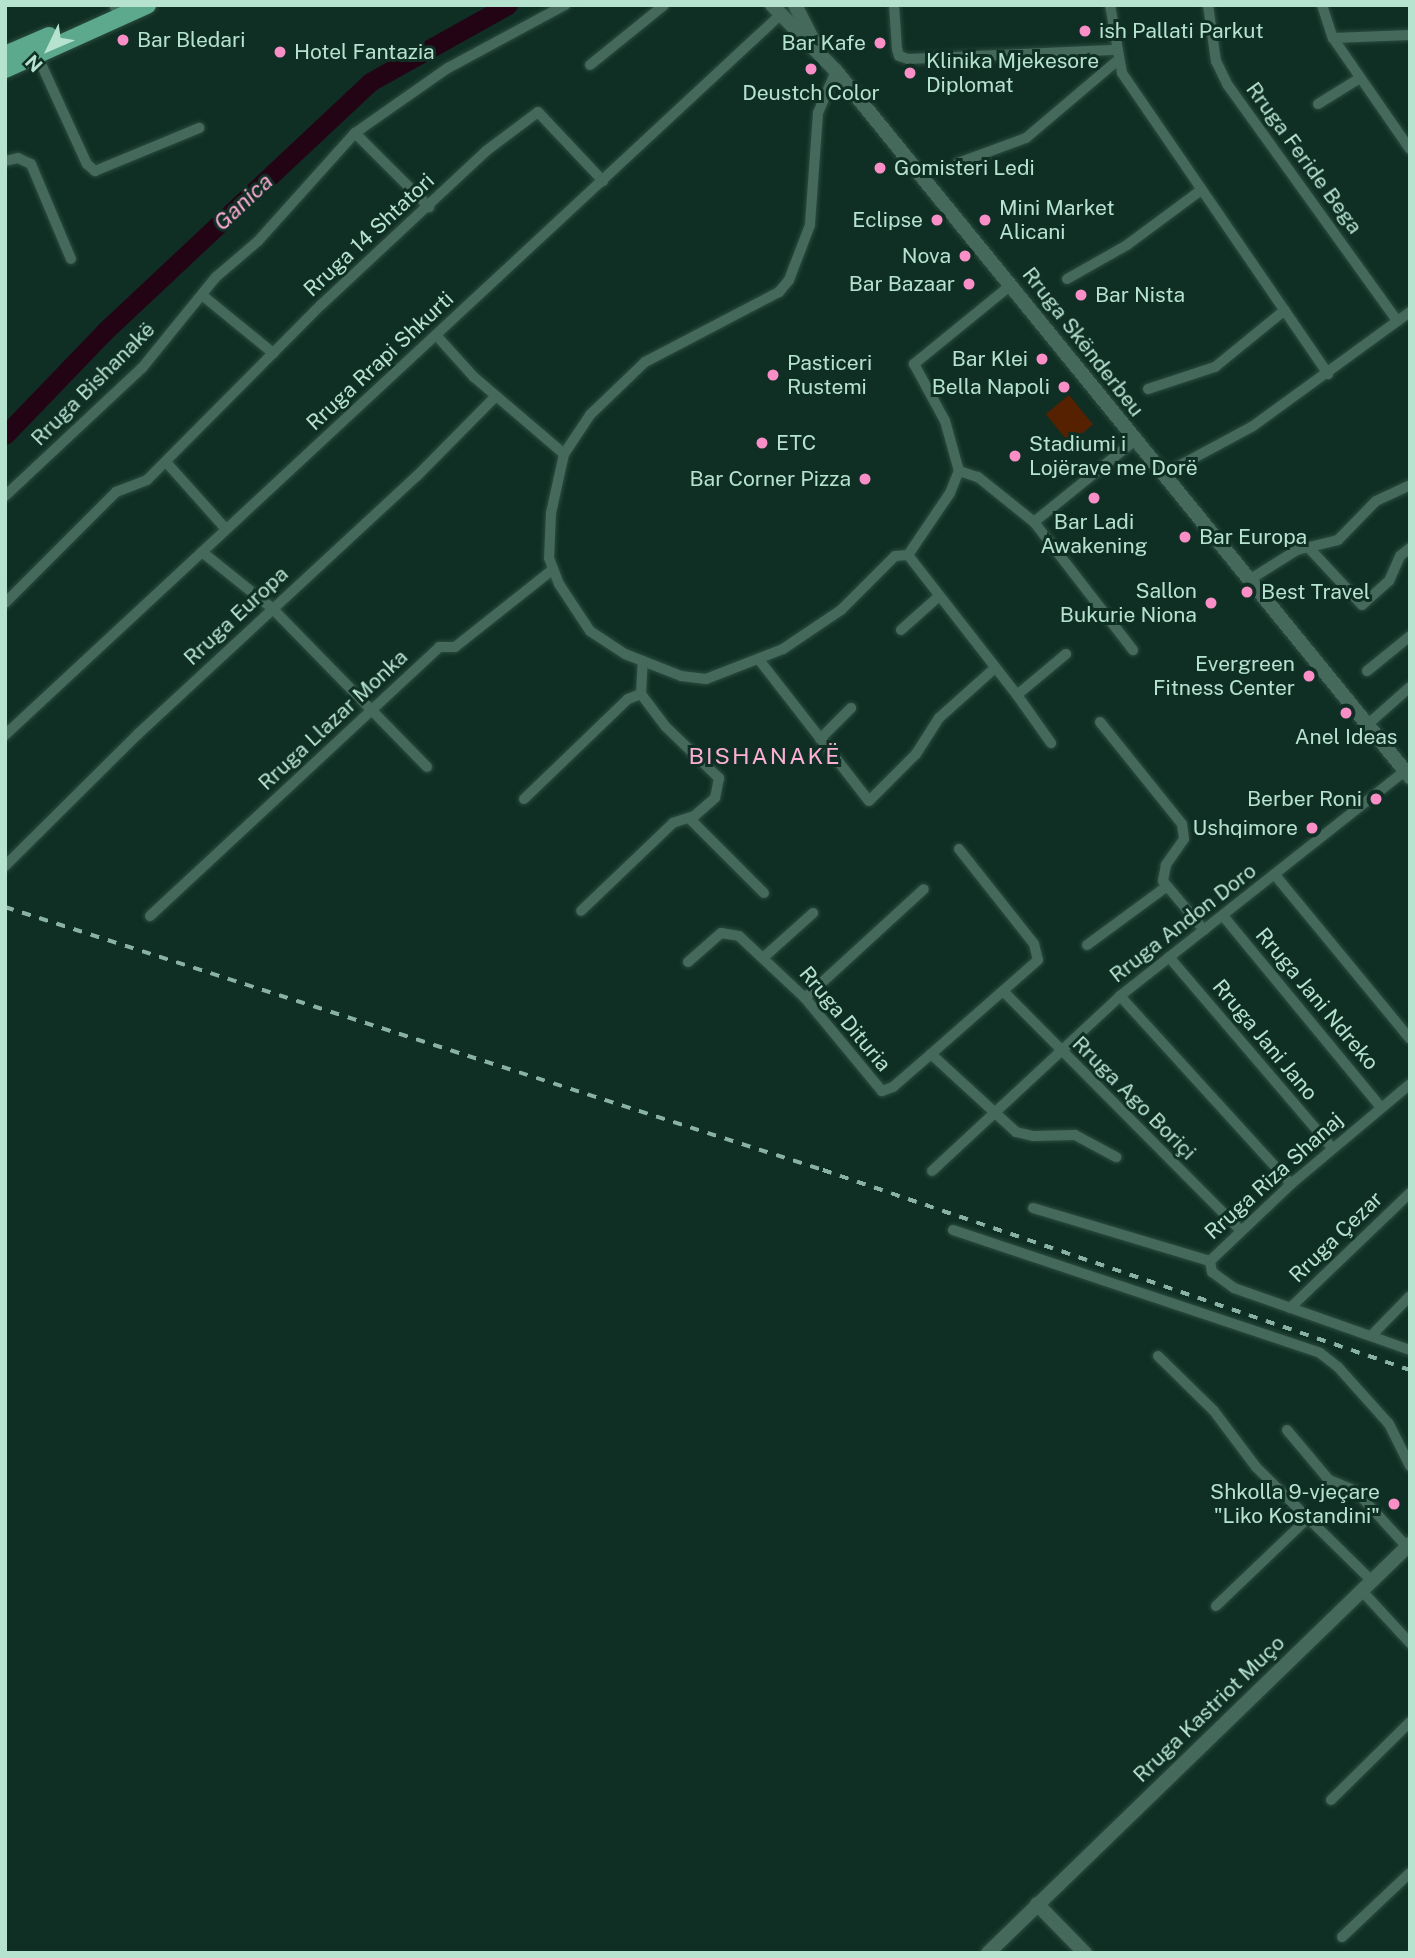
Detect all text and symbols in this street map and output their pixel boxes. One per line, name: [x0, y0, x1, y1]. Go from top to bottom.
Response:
north arrow: [14, 14, 84, 84]
place label: ish Pallati Parkut: [1099, 18, 1264, 44]
marker: ish Pallati Parkut: [1077, 23, 1093, 39]
place label: Bar Bledari: [137, 27, 245, 53]
place label: Bar Kafe: [782, 30, 866, 56]
marker: Bar Bledari: [115, 32, 131, 48]
marker: Bar Kafe: [872, 35, 888, 51]
place label: Hotel Fantazia: [294, 39, 435, 65]
marker: Hotel Fantazia: [272, 44, 288, 60]
place label: Klinika Mjekesore Diplomat: [926, 48, 1099, 98]
text: N: [21, 51, 47, 77]
marker: Deustch Color: [803, 61, 819, 77]
marker: Klinika Mjekesore Diplomat: [900, 63, 920, 83]
street label: Rruga Feride Bega: [1241, 77, 1367, 239]
place label: Deustch Color: [742, 80, 880, 106]
place label: Gomisteri Ledi: [894, 155, 1035, 181]
marker: Gomisteri Ledi: [872, 160, 888, 176]
water label: Ganica: [208, 168, 278, 236]
street label: Rruga 14 Shtatori: [299, 168, 439, 302]
place label: Mini Market Alicani: [999, 195, 1115, 245]
place label: Eclipse: [852, 207, 923, 233]
marker: Eclipse: [929, 212, 945, 228]
marker: Mini Market Alicani: [977, 212, 993, 228]
place label: Nova: [902, 243, 951, 269]
marker: Nova: [957, 248, 973, 264]
street label: Rruga Skënderbeu: [1017, 262, 1149, 422]
place label: Bar Bazaar: [849, 271, 955, 297]
marker: Bar Bazaar: [961, 276, 977, 292]
place label: Bar Nista: [1095, 282, 1185, 308]
street label: Rruga Rrapi Shkurti: [301, 286, 459, 436]
marker: Bar Nista: [1073, 287, 1089, 303]
street label: Rruga Bishanakë: [26, 317, 160, 451]
place label: Bar Klei: [952, 346, 1028, 372]
place label: Pasticeri Rustemi: [787, 350, 872, 400]
marker: Bar Klei: [1034, 351, 1050, 367]
marker: Pasticeri Rustemi: [765, 367, 781, 383]
place label: Bella Napoli: [932, 374, 1050, 400]
marker: Bella Napoli: [1056, 379, 1072, 395]
place label: ETC: [776, 430, 816, 456]
place label: Stadiumi i Lojërave me Dorë: [1029, 431, 1198, 481]
marker: ETC: [754, 435, 770, 451]
marker: Stadiumi i Lojërave me Dorë: [1007, 448, 1023, 464]
place label: Bar Corner Pizza: [689, 466, 851, 492]
marker: Bar Corner Pizza: [857, 471, 873, 487]
marker: Bar Ladi Awakening: [1086, 490, 1102, 506]
place label: Bar Ladi Awakening: [1040, 509, 1148, 559]
place label: Bar Europa: [1199, 524, 1307, 550]
marker: Bar Europa: [1177, 529, 1193, 545]
street label: Rruga Europa: [179, 561, 293, 671]
place label: Sallon Bukurie Niona: [1060, 578, 1197, 628]
place label: Best Travel: [1261, 579, 1370, 605]
marker: Best Travel: [1239, 584, 1255, 600]
marker: Sallon Bukurie Niona: [1203, 595, 1219, 611]
street label: Rruga Llazar Monka: [253, 644, 413, 796]
place label: Evergreen Fitness Center: [1153, 651, 1295, 701]
marker: Evergreen Fitness Center: [1301, 668, 1317, 684]
marker: Anel Ideas: [1338, 705, 1354, 721]
place label: Anel Ideas: [1295, 724, 1397, 750]
district label: BISHANAKË: [690, 742, 840, 770]
place label: Berber Roni: [1247, 786, 1362, 812]
marker: Berber Roni: [1368, 791, 1384, 807]
place label: Ushqimore: [1193, 815, 1298, 841]
marker: Ushqimore: [1304, 820, 1320, 836]
street label: Rruga Andon Doro: [1105, 858, 1261, 988]
street label: Rruga Jani Ndreko: [1250, 923, 1384, 1075]
street label: Rruga Dituria: [794, 961, 896, 1077]
street label: Rruga Jani Jano: [1207, 975, 1323, 1105]
street label: Rruga Ago Boriçi: [1067, 1031, 1201, 1165]
street label: Rruga Riza Shanaj: [1200, 1107, 1348, 1245]
street label: Rruga Çezar: [1284, 1186, 1388, 1288]
place label: Shkolla 9-vjeçare "Liko Kostandini": [1210, 1479, 1380, 1529]
marker: Shkolla 9-vjeçare "Liko Kostandini": [1386, 1496, 1402, 1512]
street label: Rruga Kastriot Muço: [1128, 1630, 1290, 1788]

